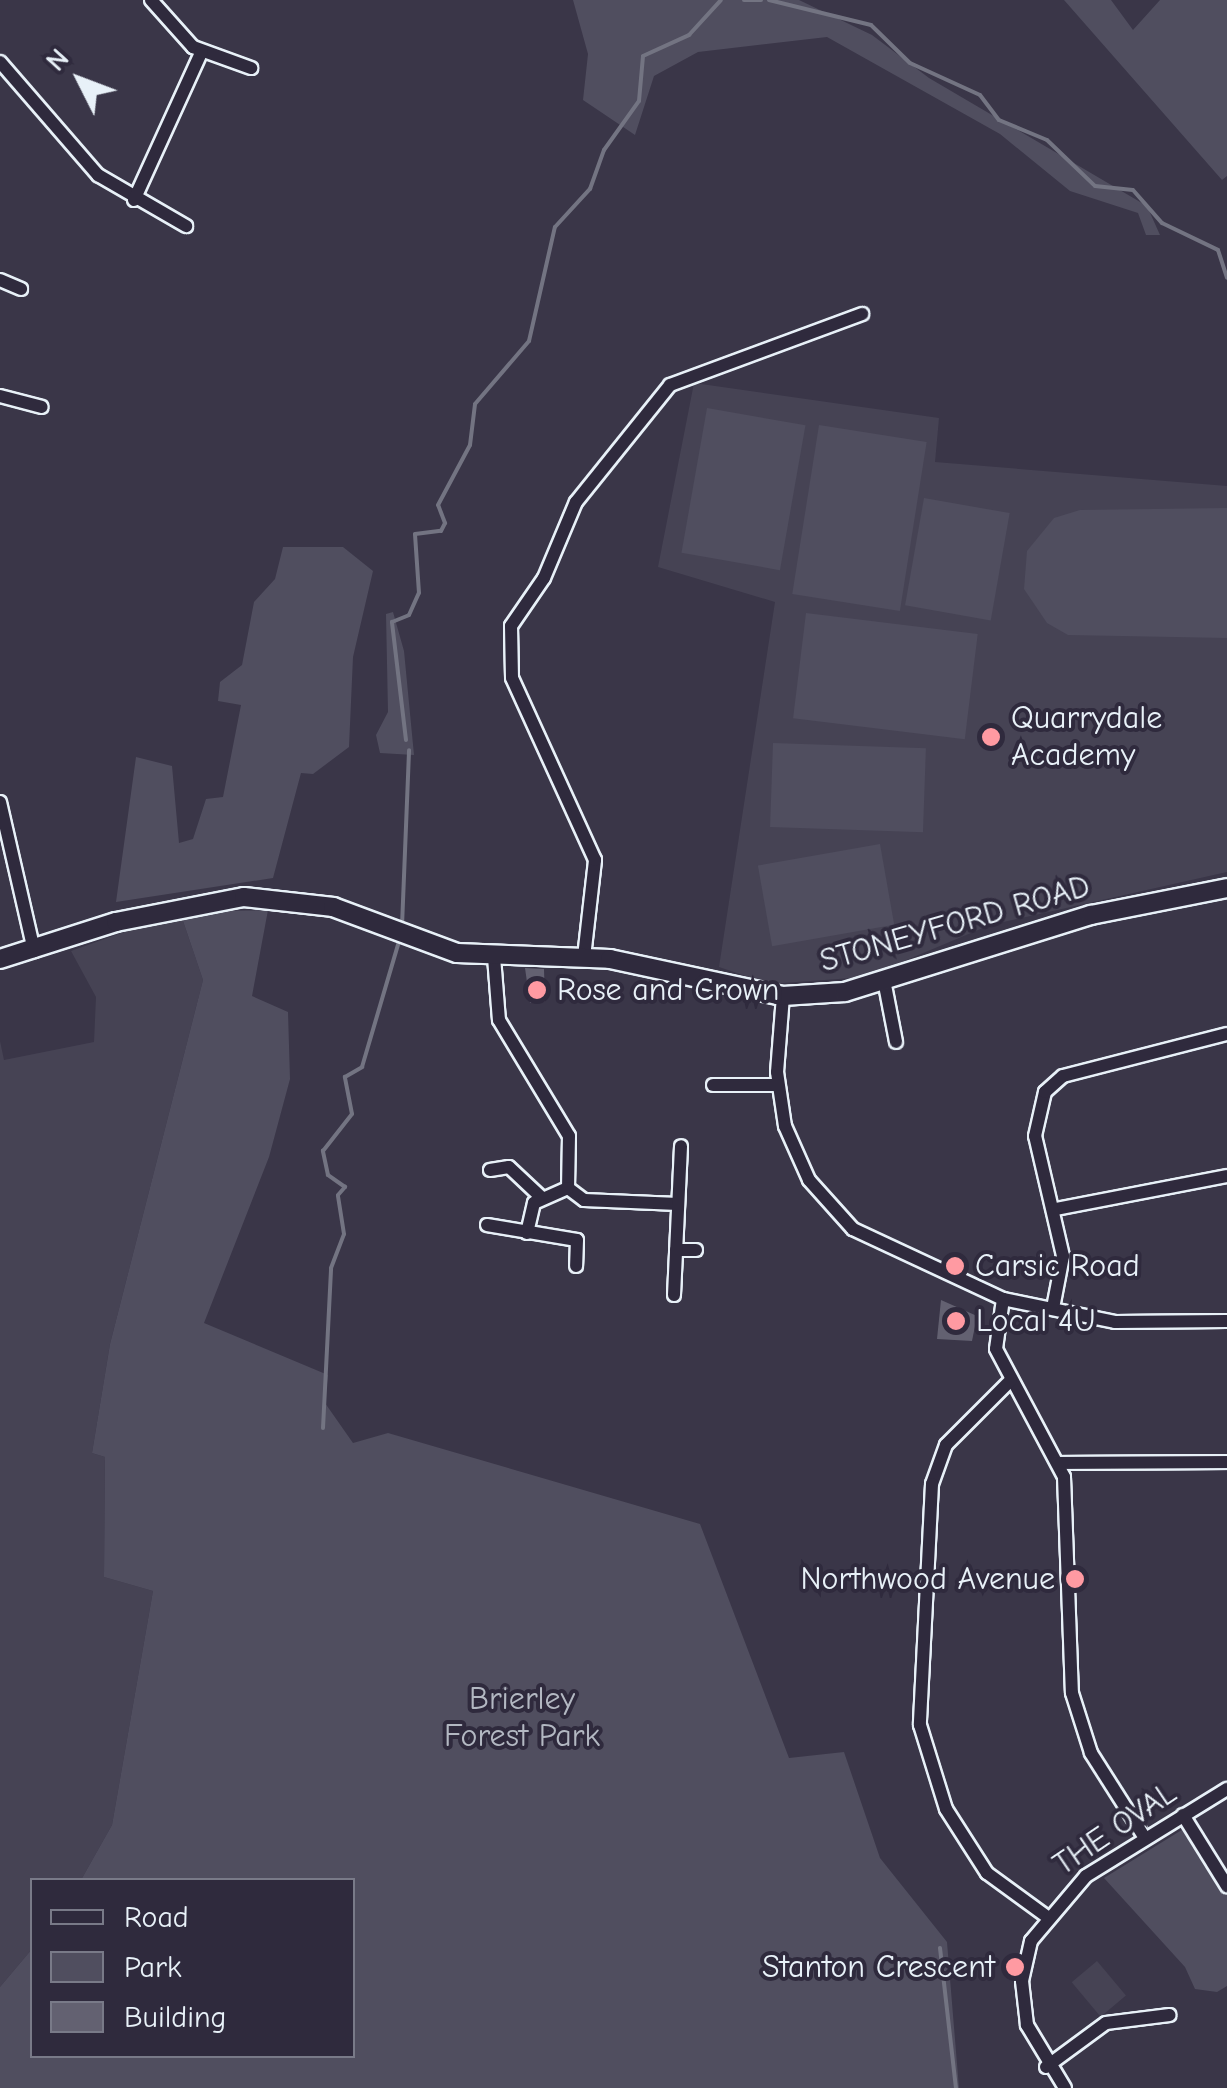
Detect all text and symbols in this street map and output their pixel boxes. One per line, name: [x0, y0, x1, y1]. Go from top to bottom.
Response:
north arrow: [30, 30, 130, 130]
text: N: [40, 42, 76, 77]
place label: Quarrydale Academy: [1011, 700, 1162, 775]
marker: Quarrydale Academy: [980, 726, 1002, 748]
street label: STONEYFORD ROAD: [816, 867, 1094, 981]
place label: Rose and Crown: [557, 971, 779, 1009]
marker: Rose and Crown: [526, 979, 548, 1001]
place label: Carsic Road: [975, 1247, 1140, 1285]
marker: Carsic Road: [944, 1255, 966, 1277]
place label: Local 4U: [976, 1302, 1096, 1340]
marker: Local 4U: [945, 1310, 967, 1332]
place label: Northwood Avenue: [801, 1560, 1055, 1598]
marker: Northwood Avenue: [1064, 1568, 1086, 1590]
park label: Brierley Forest Park: [444, 1681, 600, 1756]
street label: THE OVAL: [1046, 1774, 1184, 1884]
legend: [30, 1878, 355, 2058]
text: Road: [124, 1900, 189, 1935]
place label: Stanton Crescent: [762, 1948, 995, 1986]
text: Park: [124, 1950, 181, 1985]
marker: Stanton Crescent: [1004, 1956, 1026, 1978]
text: Building: [124, 2000, 227, 2035]

